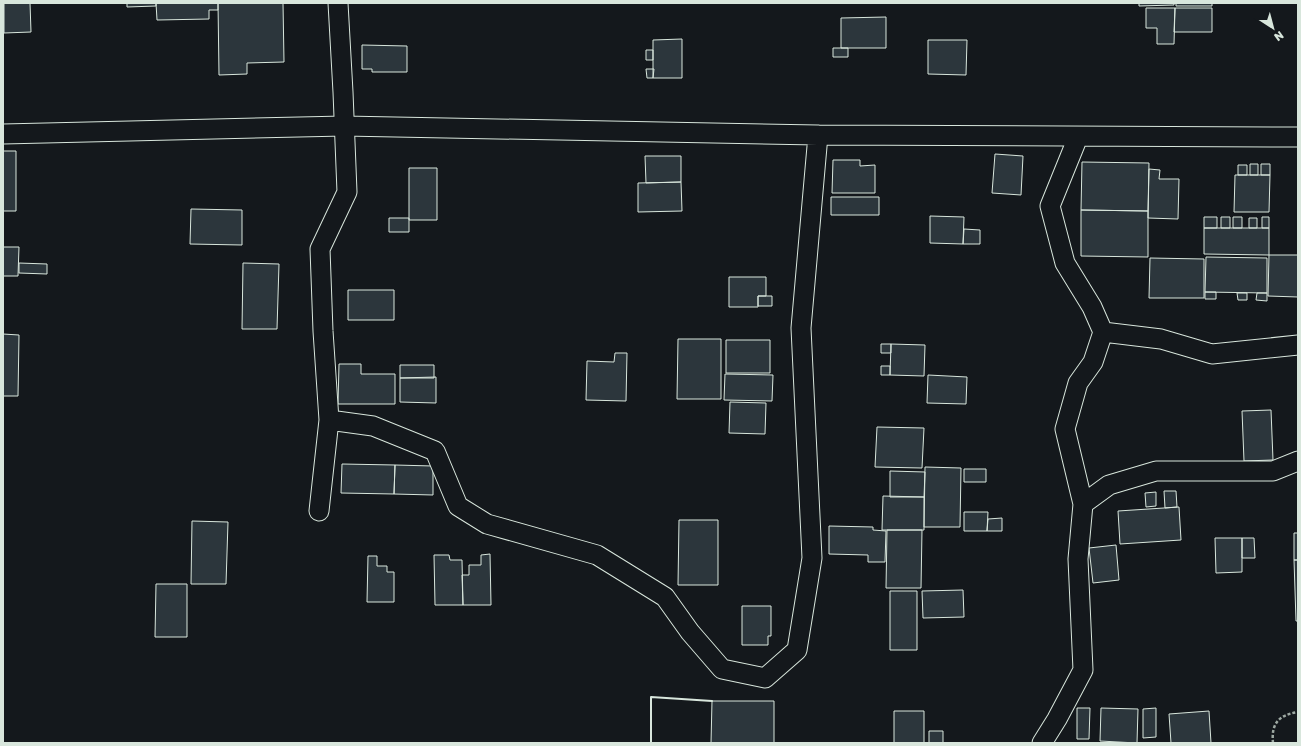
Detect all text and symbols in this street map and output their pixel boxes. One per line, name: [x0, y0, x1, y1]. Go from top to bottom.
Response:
north arrow: [1253, 8, 1293, 48]
text: N: [1272, 29, 1286, 44]

